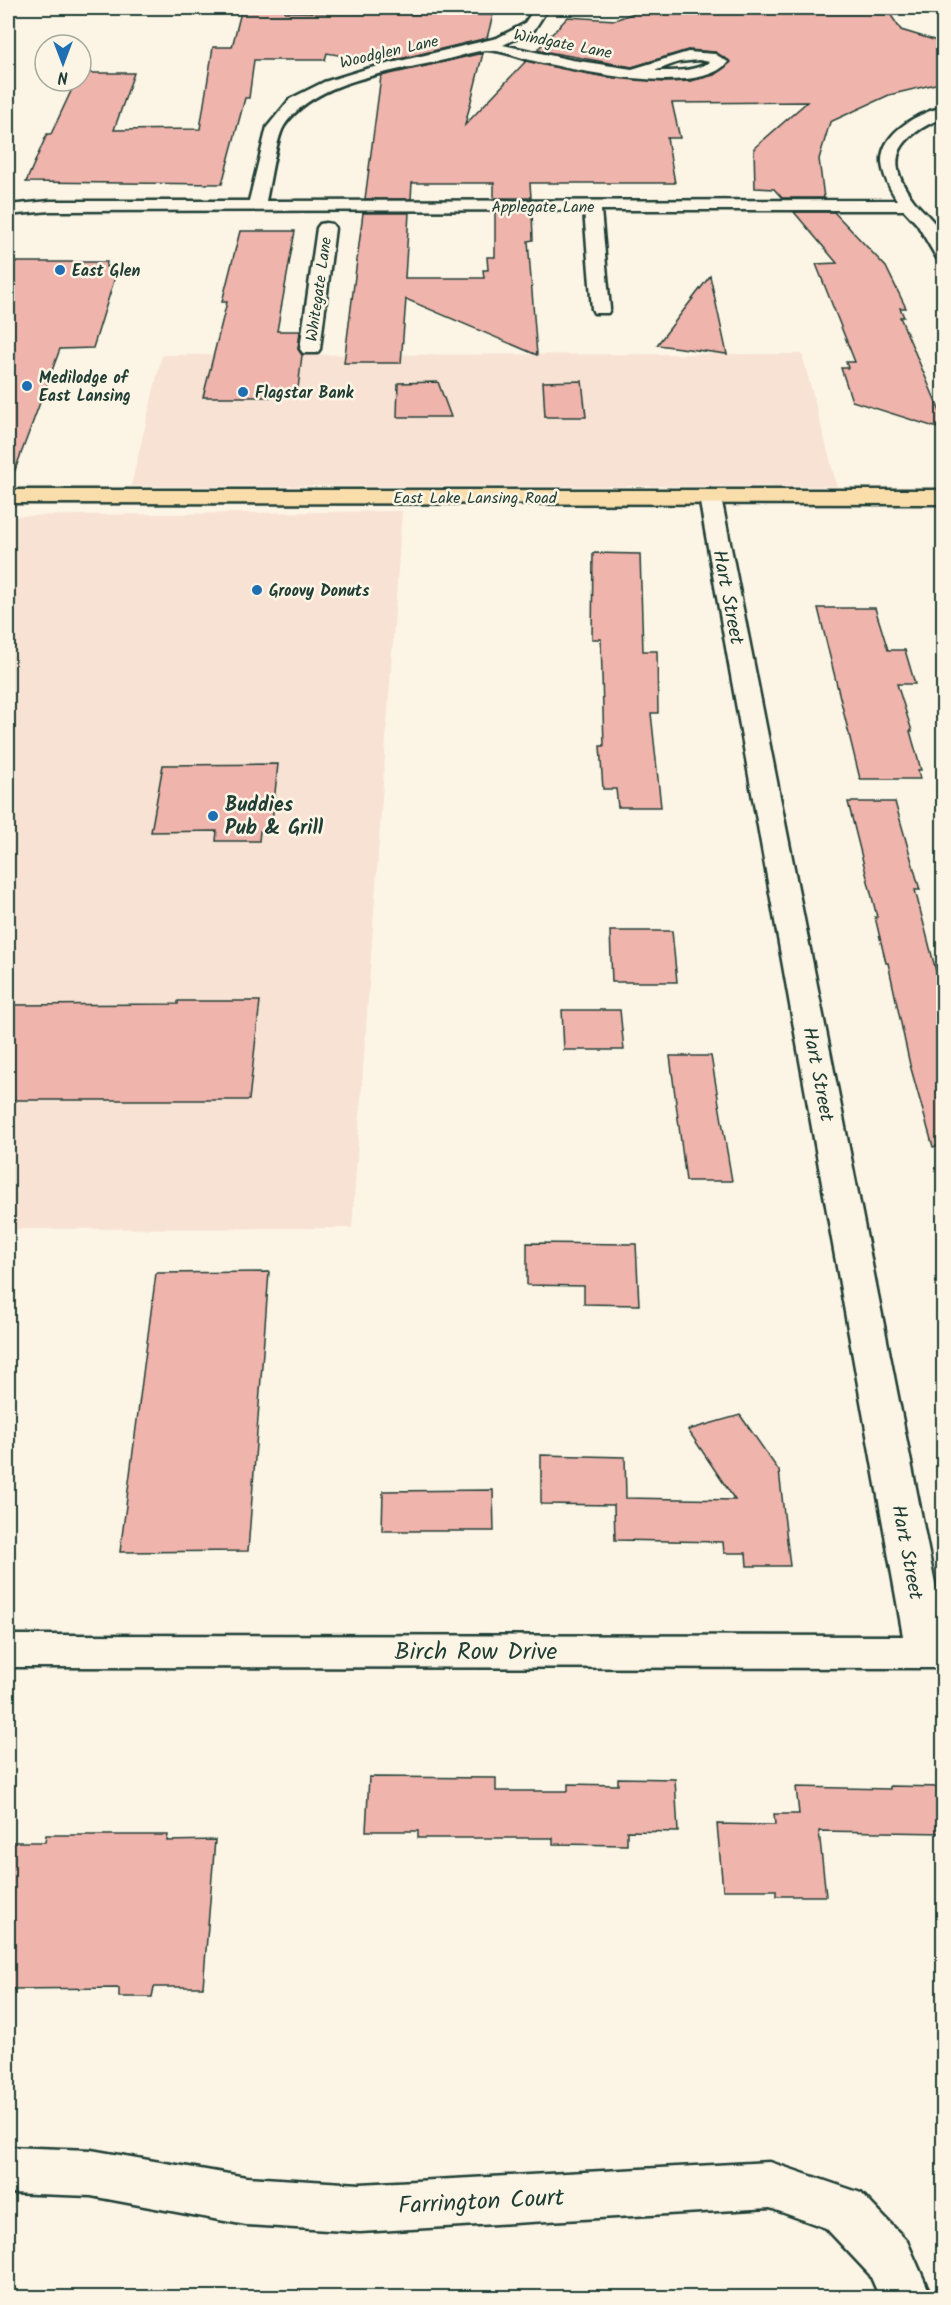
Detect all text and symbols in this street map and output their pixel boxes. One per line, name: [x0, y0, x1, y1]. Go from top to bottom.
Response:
street label: Windgate Lane: [511, 23, 614, 66]
street label: Woodglen Lane: [338, 29, 441, 76]
north arrow: [33, 33, 93, 93]
text: N: [58, 64, 68, 89]
street label: Applegate Lane: [491, 195, 595, 220]
street label: Whitegate Lane: [300, 235, 339, 343]
place label: East Glen: [72, 259, 140, 284]
marker: East Glen: [53, 263, 67, 277]
place label: Medilodge of East Lansing: [39, 366, 131, 409]
marker: Medilodge of East Lansing: [20, 379, 34, 393]
place label: Flagstar Bank: [255, 381, 355, 406]
marker: Flagstar Bank: [236, 385, 250, 399]
street label: East Lake Lansing Road: [393, 486, 558, 511]
street label: Hart Street: [702, 547, 752, 648]
place label: Groovy Donuts: [269, 579, 370, 604]
marker: Groovy Donuts: [250, 583, 264, 597]
place label: Buddies Pub & Grill: [225, 790, 324, 845]
marker: Buddies Pub & Grill: [206, 809, 220, 823]
street label: Hart Street: [792, 1024, 842, 1125]
street label: Hart Street: [881, 1502, 931, 1603]
street label: Birch Row Drive: [395, 1633, 558, 1672]
street label: Farrington Court: [397, 2179, 566, 2226]

